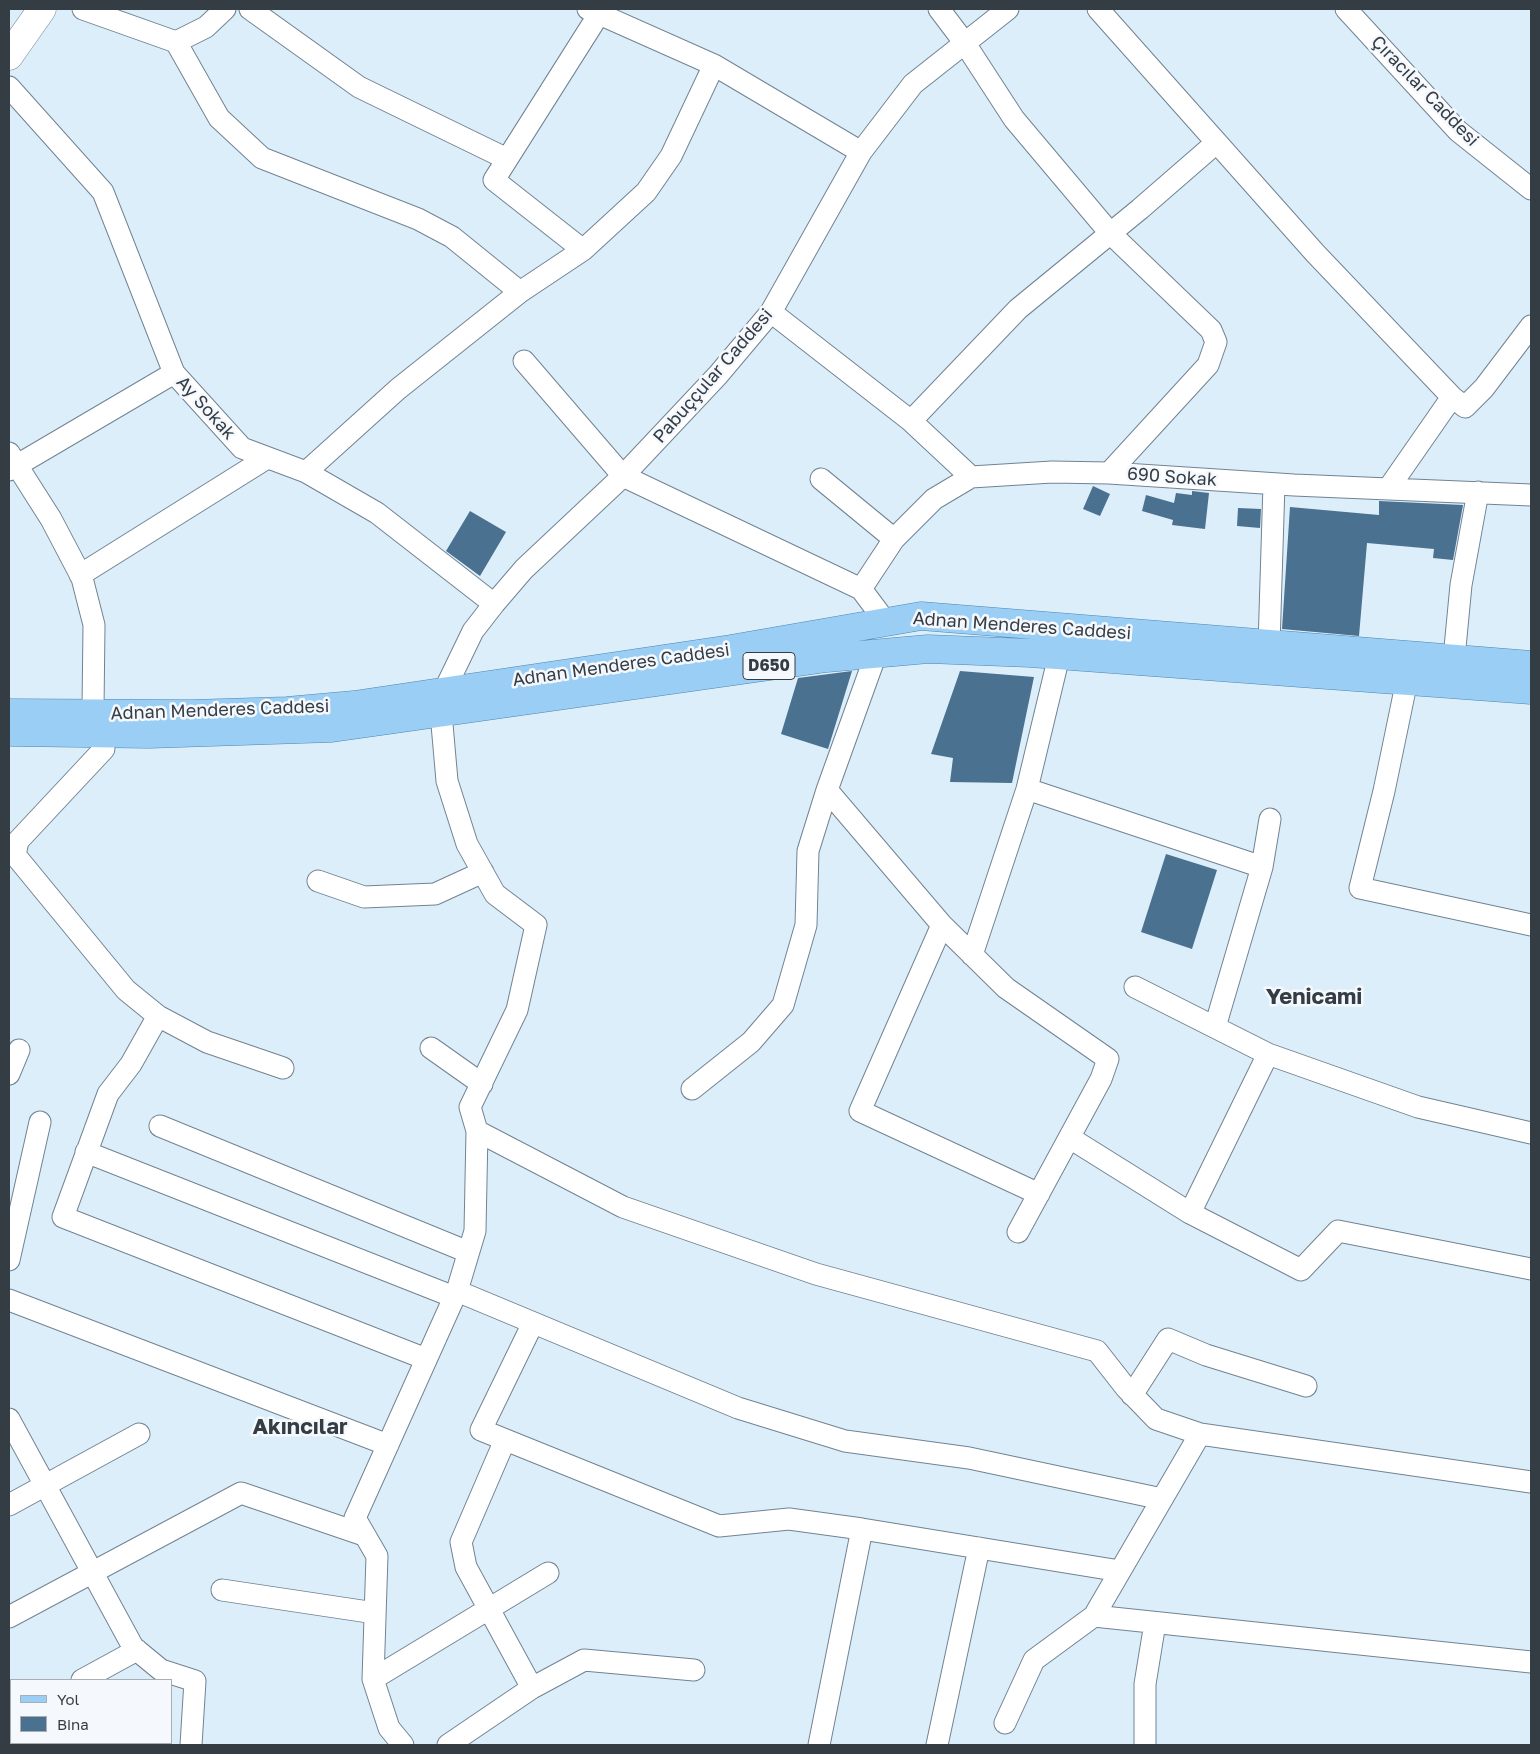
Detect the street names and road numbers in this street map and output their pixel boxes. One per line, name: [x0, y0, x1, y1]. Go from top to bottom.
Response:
street label: Çıracılar Caddesi: [1367, 31, 1483, 151]
street label: Pabuççular Caddesi: [649, 304, 777, 448]
street label: Ay Sokak: [172, 372, 240, 444]
street label: 690 Sokak: [1126, 463, 1218, 491]
street label: Adnan Menderes Caddesi: [912, 608, 1132, 644]
street label: Adnan Menderes Caddesi: [511, 639, 731, 691]
road number: D650: [743, 652, 795, 679]
street label: Adnan Menderes Caddesi: [110, 695, 330, 725]

